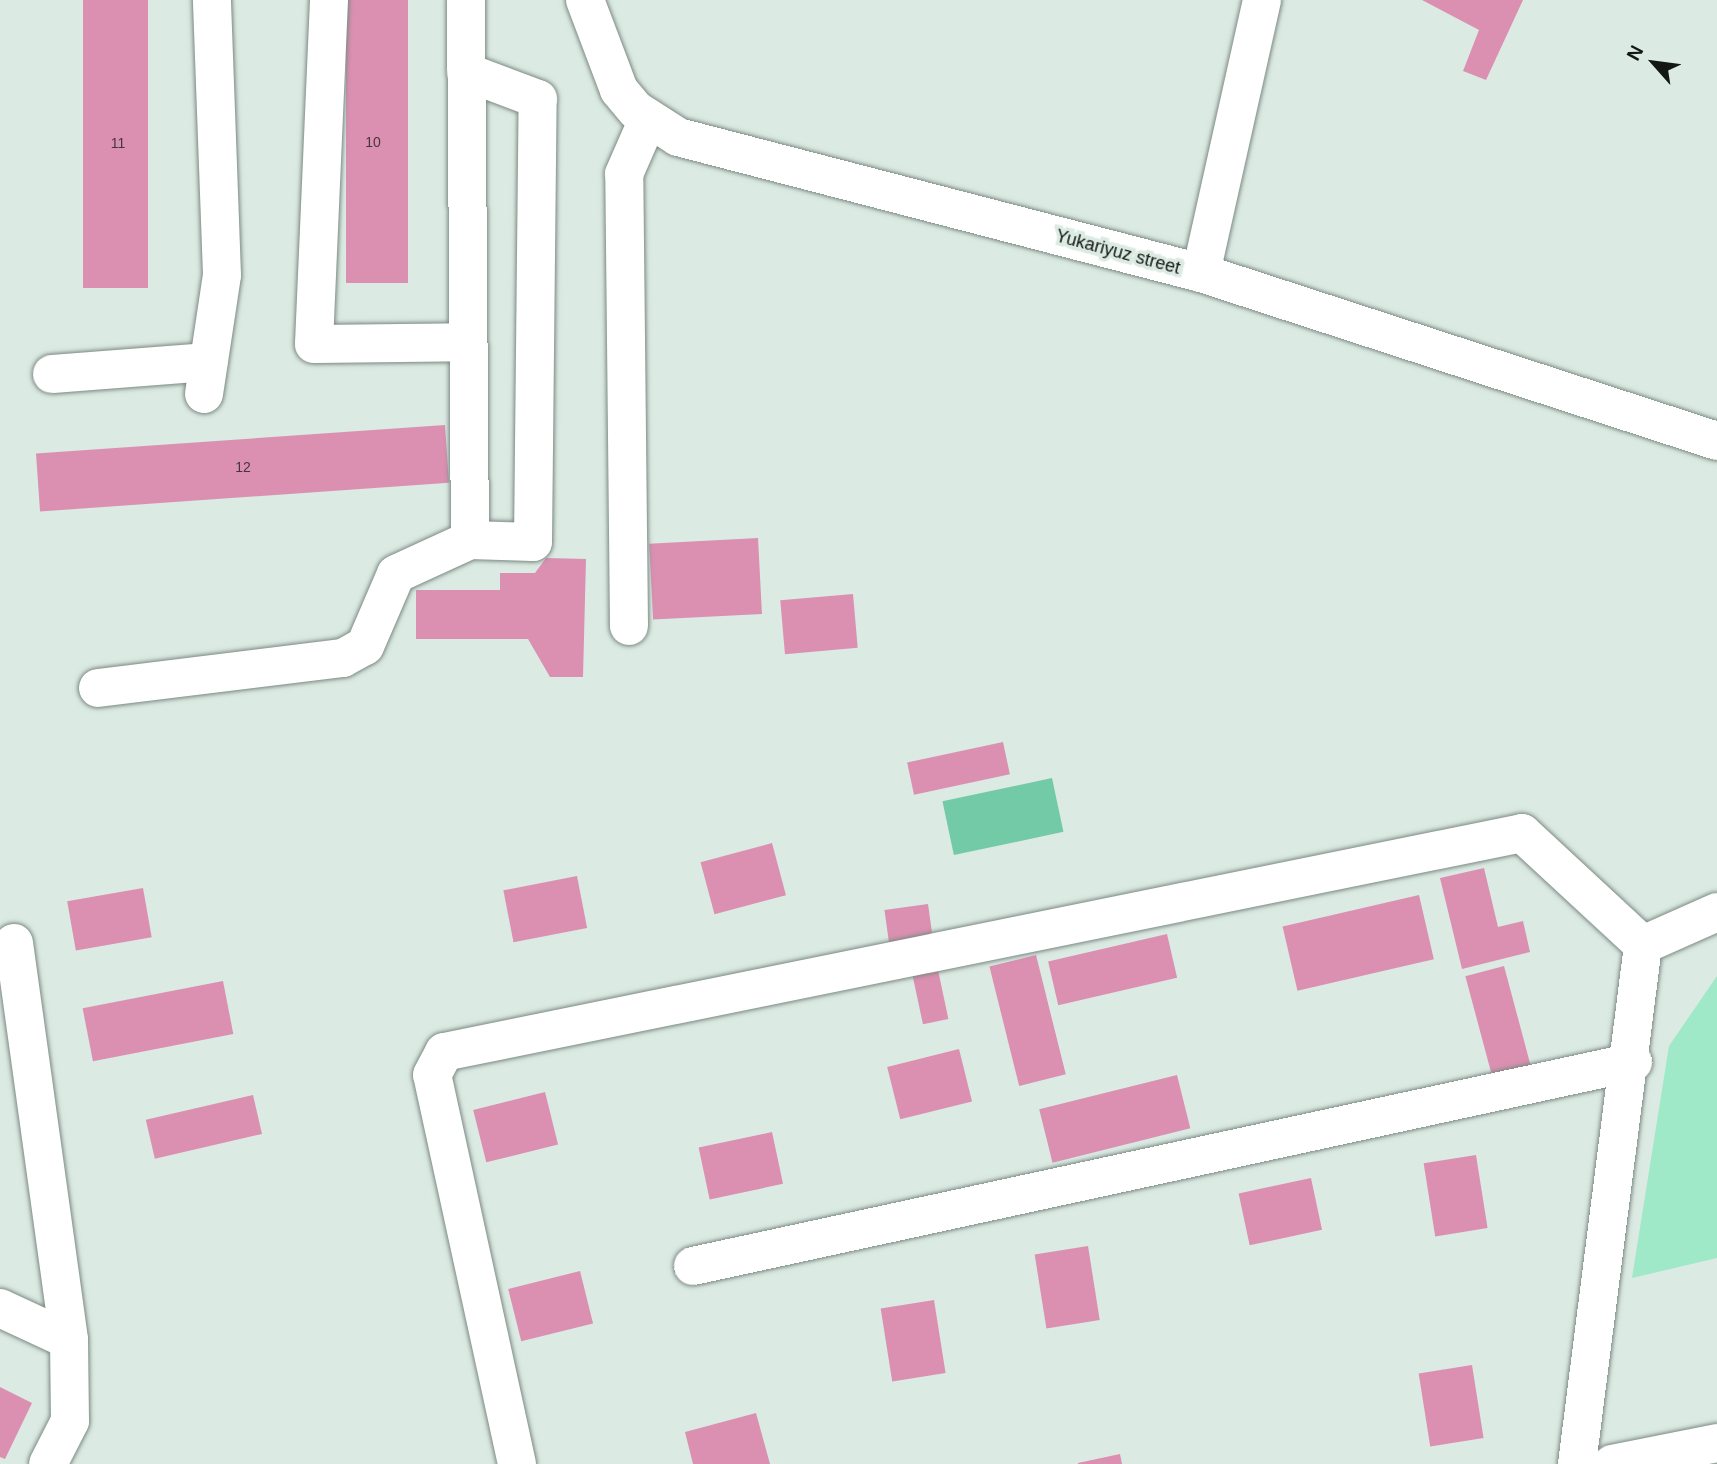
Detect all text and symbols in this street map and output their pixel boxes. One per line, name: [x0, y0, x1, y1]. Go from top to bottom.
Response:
north arrow: [1619, 28, 1689, 98]
text: N: [1623, 42, 1648, 64]
house number: 10: [365, 134, 381, 150]
house number: 11: [111, 135, 125, 151]
street label: Yukariyuz street: [1053, 225, 1183, 279]
house number: 12: [235, 459, 251, 475]

